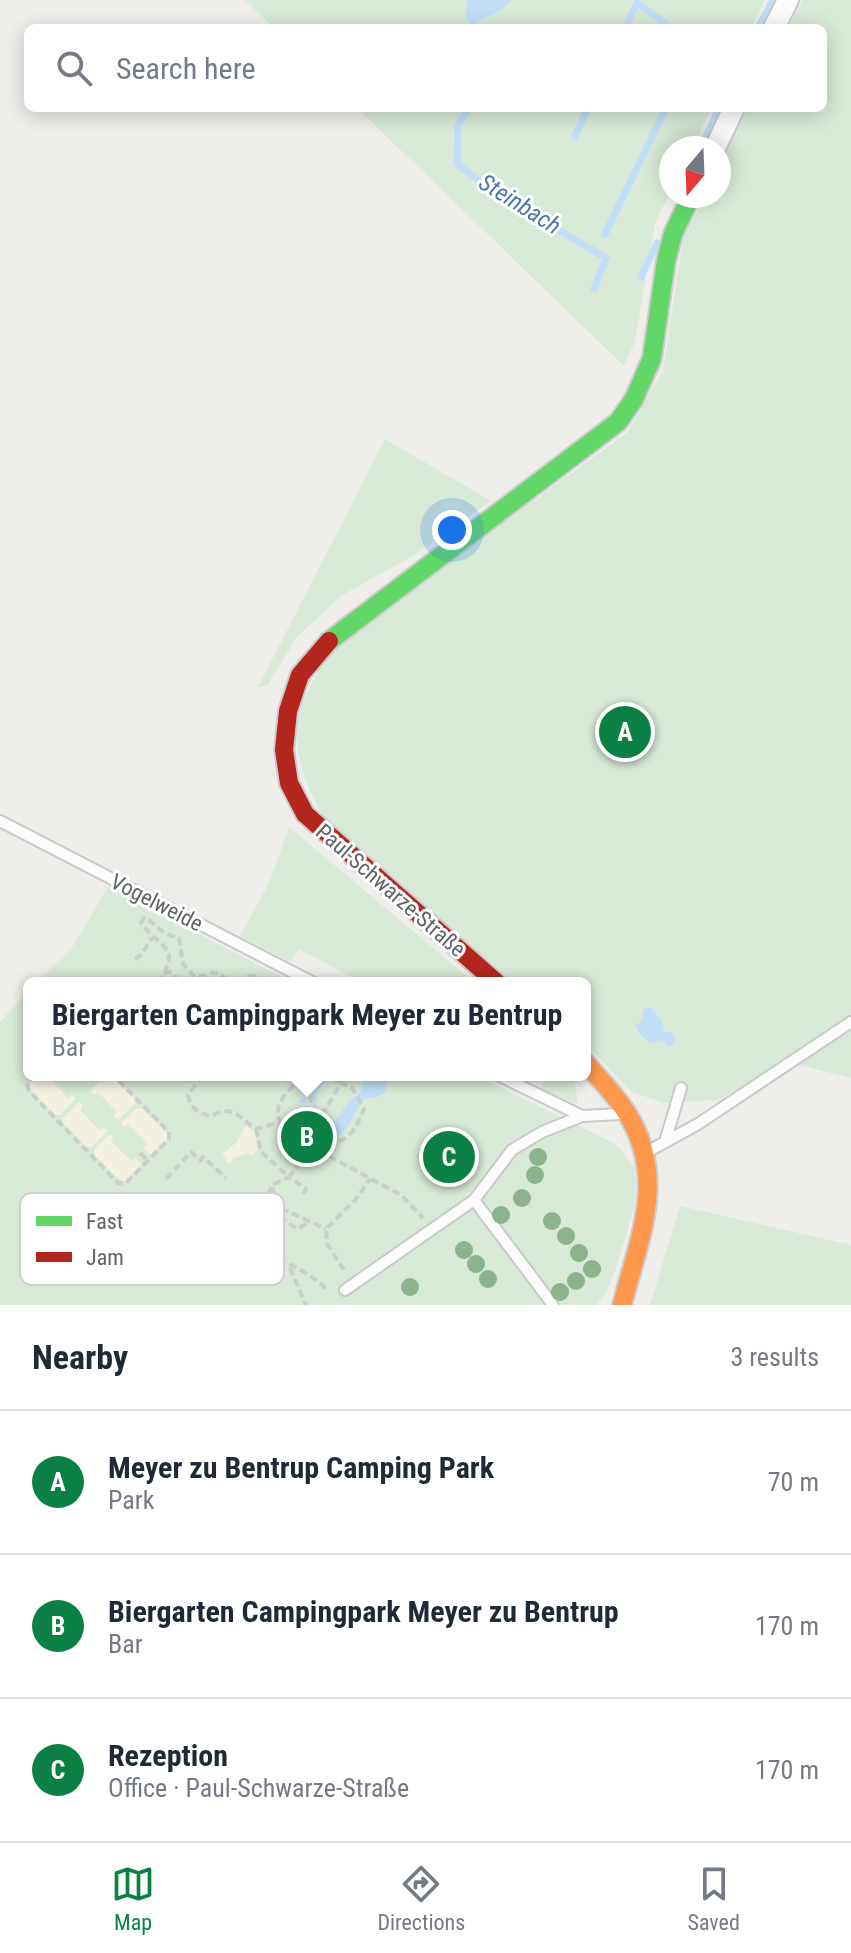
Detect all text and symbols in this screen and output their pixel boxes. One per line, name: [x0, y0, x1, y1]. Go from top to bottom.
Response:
search box: [24, 24, 827, 112]
icon: search: [52, 46, 96, 90]
text: Search here: [116, 51, 256, 86]
north arrow: [659, 136, 731, 208]
water label: Steinbach: [474, 168, 566, 240]
your location: [432, 510, 472, 550]
pin: A: [599, 702, 651, 762]
street label: Paul-Schwarze-Straße: [311, 819, 470, 962]
street label: Vogelweide: [107, 869, 207, 936]
popup: [23, 977, 591, 1081]
text: Biergarten Campingpark Meyer zu Bentrup: [52, 997, 562, 1032]
text: Bar: [52, 1032, 86, 1062]
pin: B: [281, 1107, 333, 1167]
pin: C: [423, 1127, 475, 1187]
legend: [20, 1193, 284, 1285]
text: Fast: [86, 1209, 123, 1234]
text: Jam: [86, 1245, 124, 1270]
text: Nearby: [32, 1337, 128, 1377]
text: 3 results: [730, 1342, 819, 1372]
text: Meyer zu Bentrup Camping Park: [108, 1450, 494, 1485]
text: A: [50, 1467, 66, 1497]
text: 70 m: [768, 1467, 819, 1497]
text: Park: [108, 1485, 154, 1515]
text: Biergarten Campingpark Meyer zu Bentrup: [108, 1594, 619, 1629]
text: B: [51, 1611, 65, 1641]
text: 170 m: [755, 1611, 819, 1641]
text: Bar: [108, 1629, 143, 1659]
text: Rezeption: [108, 1738, 228, 1773]
text: C: [51, 1755, 65, 1785]
text: 170 m: [755, 1755, 819, 1785]
text: Office · Paul-Schwarze-Straße: [108, 1773, 409, 1803]
tab: Map: [111, 1862, 155, 1935]
tab: Directions: [377, 1862, 465, 1935]
tab: Saved: [688, 1862, 740, 1935]

